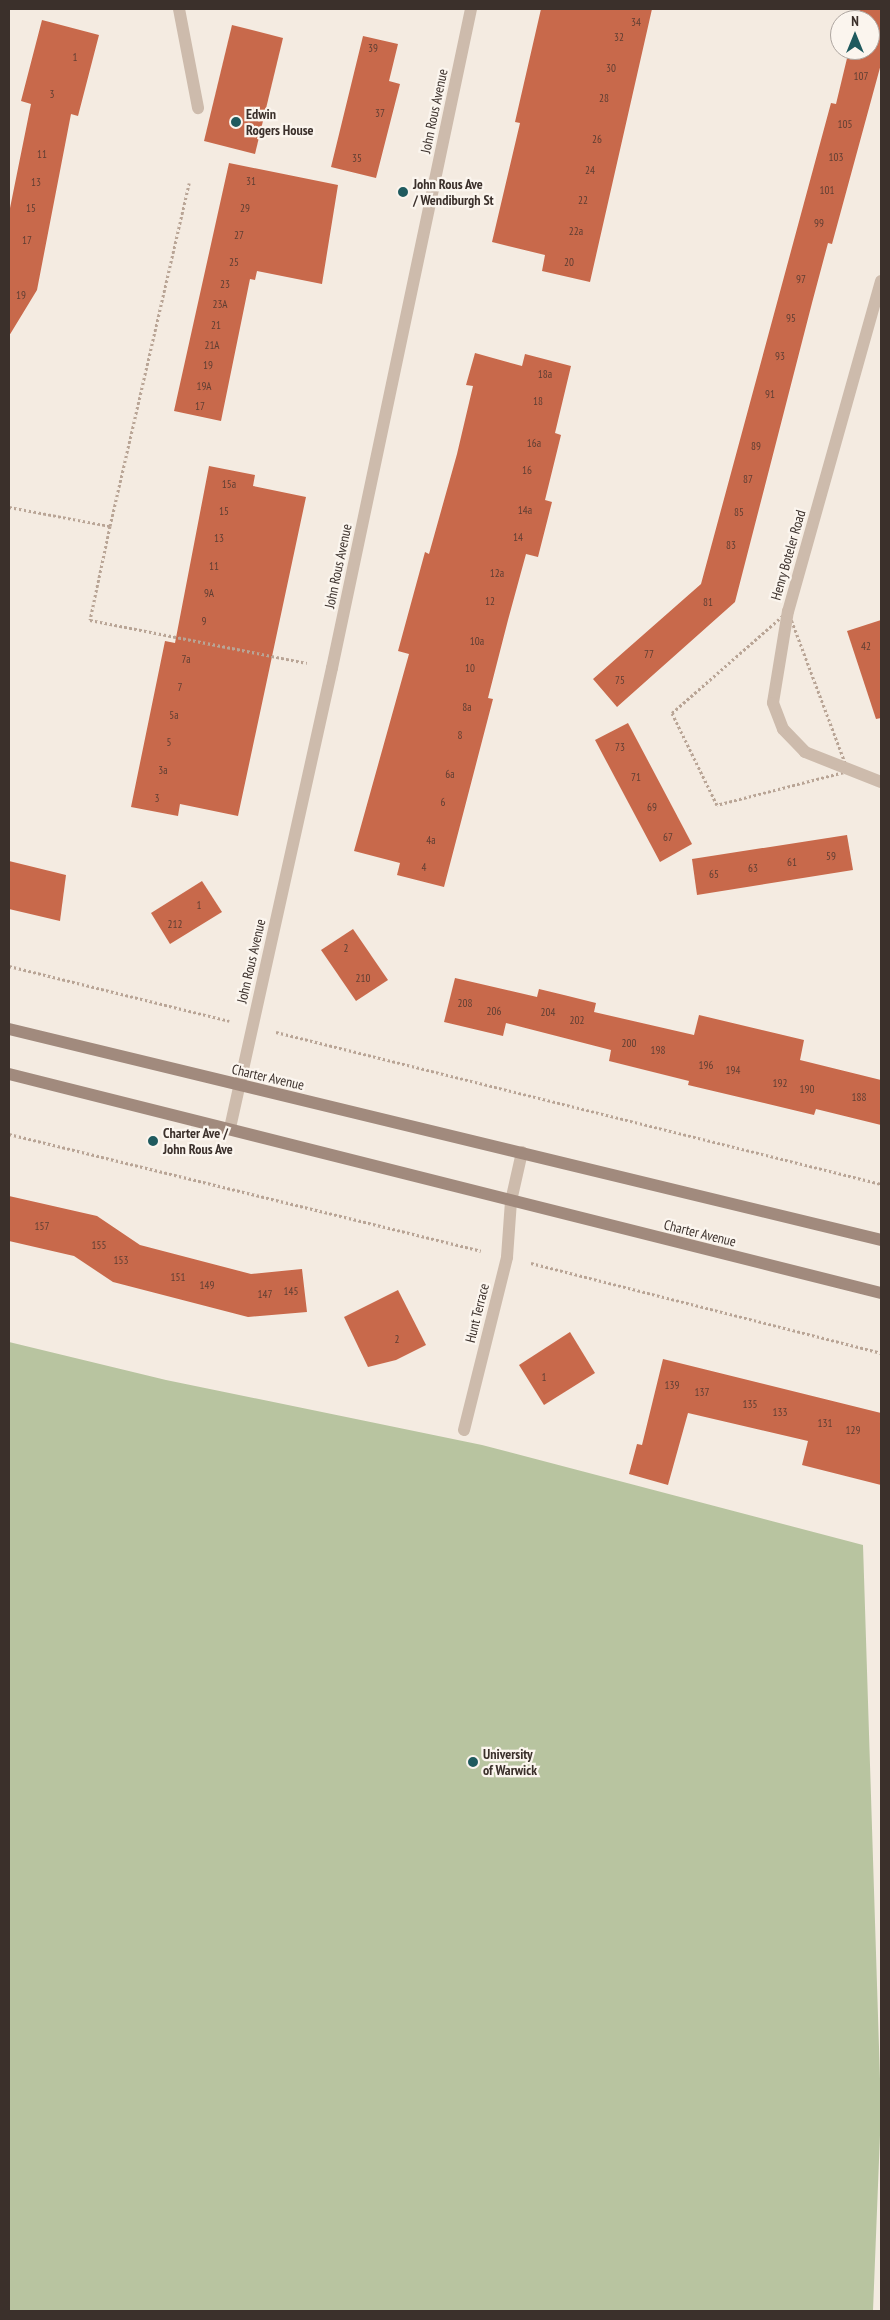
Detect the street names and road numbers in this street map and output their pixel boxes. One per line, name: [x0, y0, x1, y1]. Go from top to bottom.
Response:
street label: John Rous Avenue: [417, 67, 451, 155]
street label: Henry Boteler Road: [767, 508, 809, 602]
street label: John Rous Avenue: [321, 522, 355, 610]
street label: John Rous Avenue: [233, 917, 269, 1005]
street label: Charter Avenue: [230, 1060, 306, 1094]
street label: Charter Avenue: [662, 1216, 738, 1250]
street label: Hunt Terrace: [461, 1281, 493, 1345]

